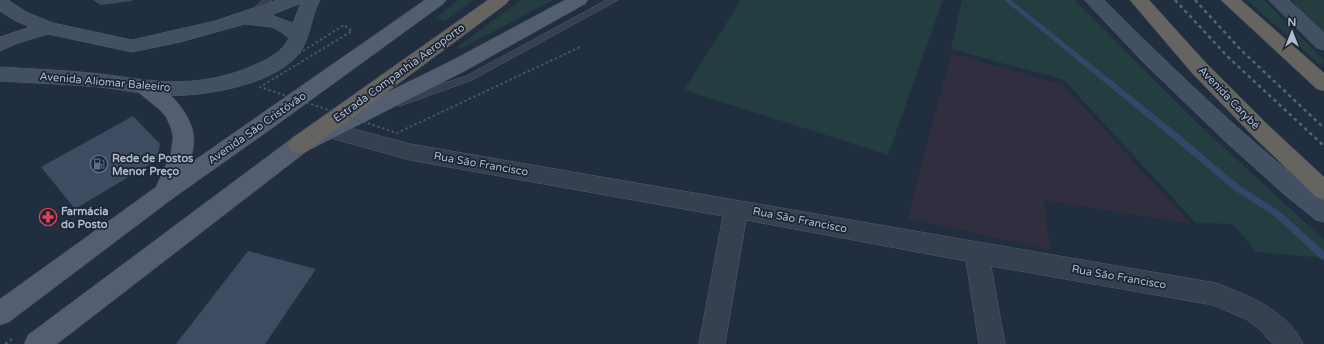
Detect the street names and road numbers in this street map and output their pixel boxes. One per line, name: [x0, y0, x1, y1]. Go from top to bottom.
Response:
street label: Estrada Companhia Aeroporto: [331, 21, 467, 125]
street label: Avenida Carybé: [1196, 64, 1262, 132]
street label: Avenida Aliomar Baleeiro: [39, 70, 171, 94]
street label: Avenida São Cristóvão: [205, 89, 309, 167]
street label: Rua São Francisco: [433, 149, 530, 179]
street label: Rua São Francisco: [752, 204, 849, 236]
street label: Rua São Francisco: [1071, 262, 1168, 292]

